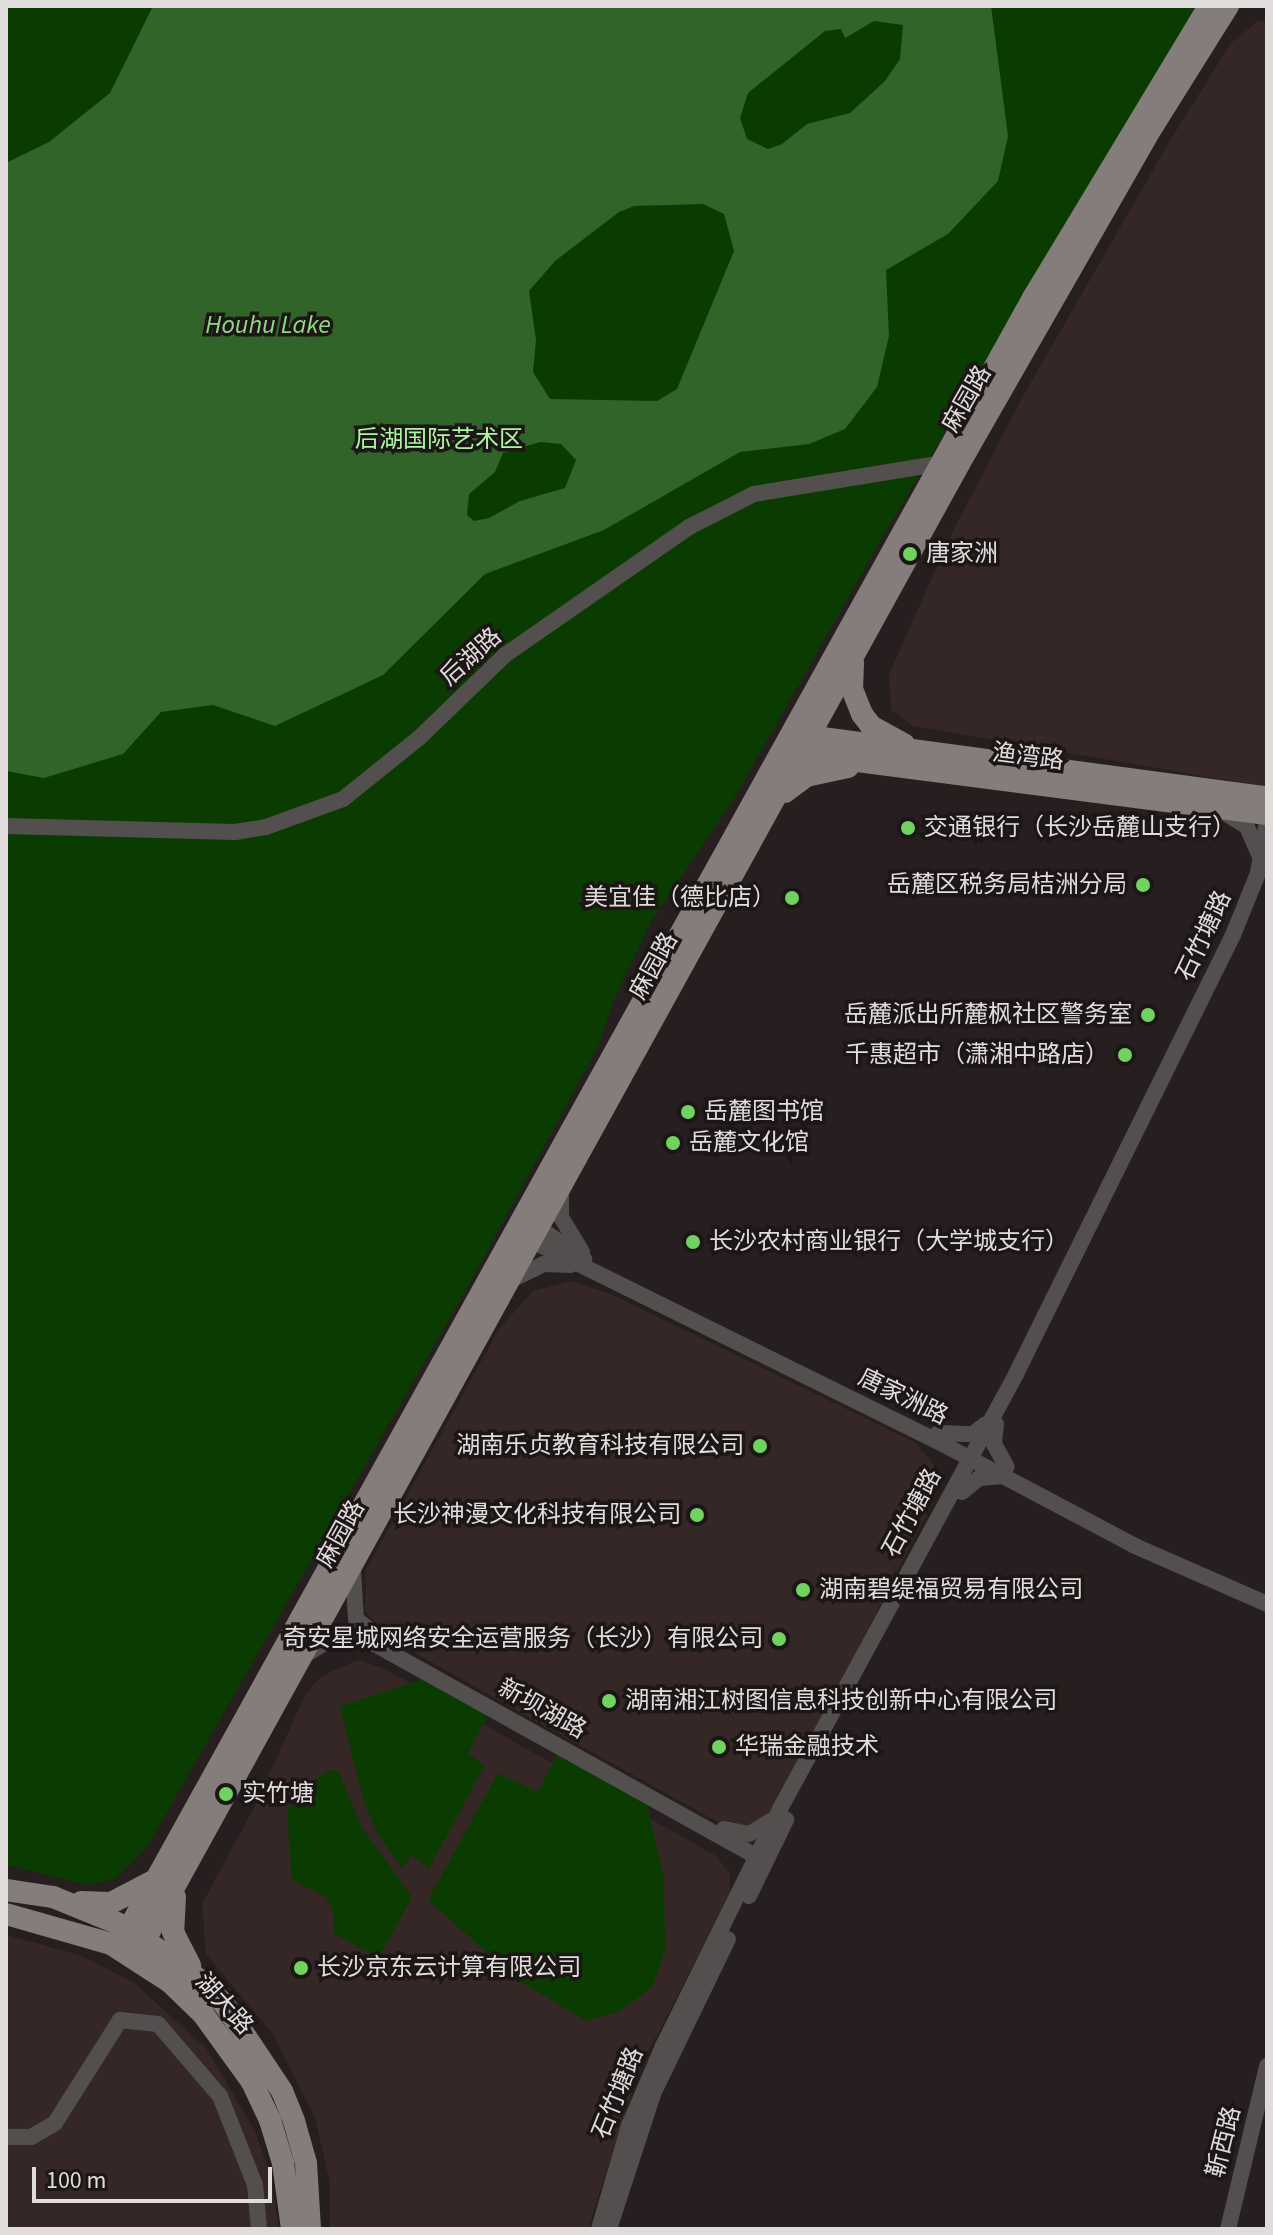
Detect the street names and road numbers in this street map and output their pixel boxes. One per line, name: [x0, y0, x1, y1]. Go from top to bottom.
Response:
street label: 麻园路: [937, 361, 997, 437]
street label: 后湖路: [435, 622, 507, 692]
street label: 渔湾路: [991, 738, 1065, 776]
street label: 石竹塘路: [1171, 886, 1237, 986]
street label: 麻园路: [624, 928, 684, 1004]
street label: 唐家洲路: [854, 1363, 952, 1431]
street label: 石竹塘路: [877, 1464, 947, 1562]
street label: 麻园路: [311, 1496, 371, 1572]
street label: 新坝湖路: [493, 1673, 591, 1745]
street label: 湖大路: [189, 1968, 259, 2040]
street label: 石竹塘路: [587, 2043, 649, 2143]
street label: 靳西路: [1201, 2104, 1247, 2180]

